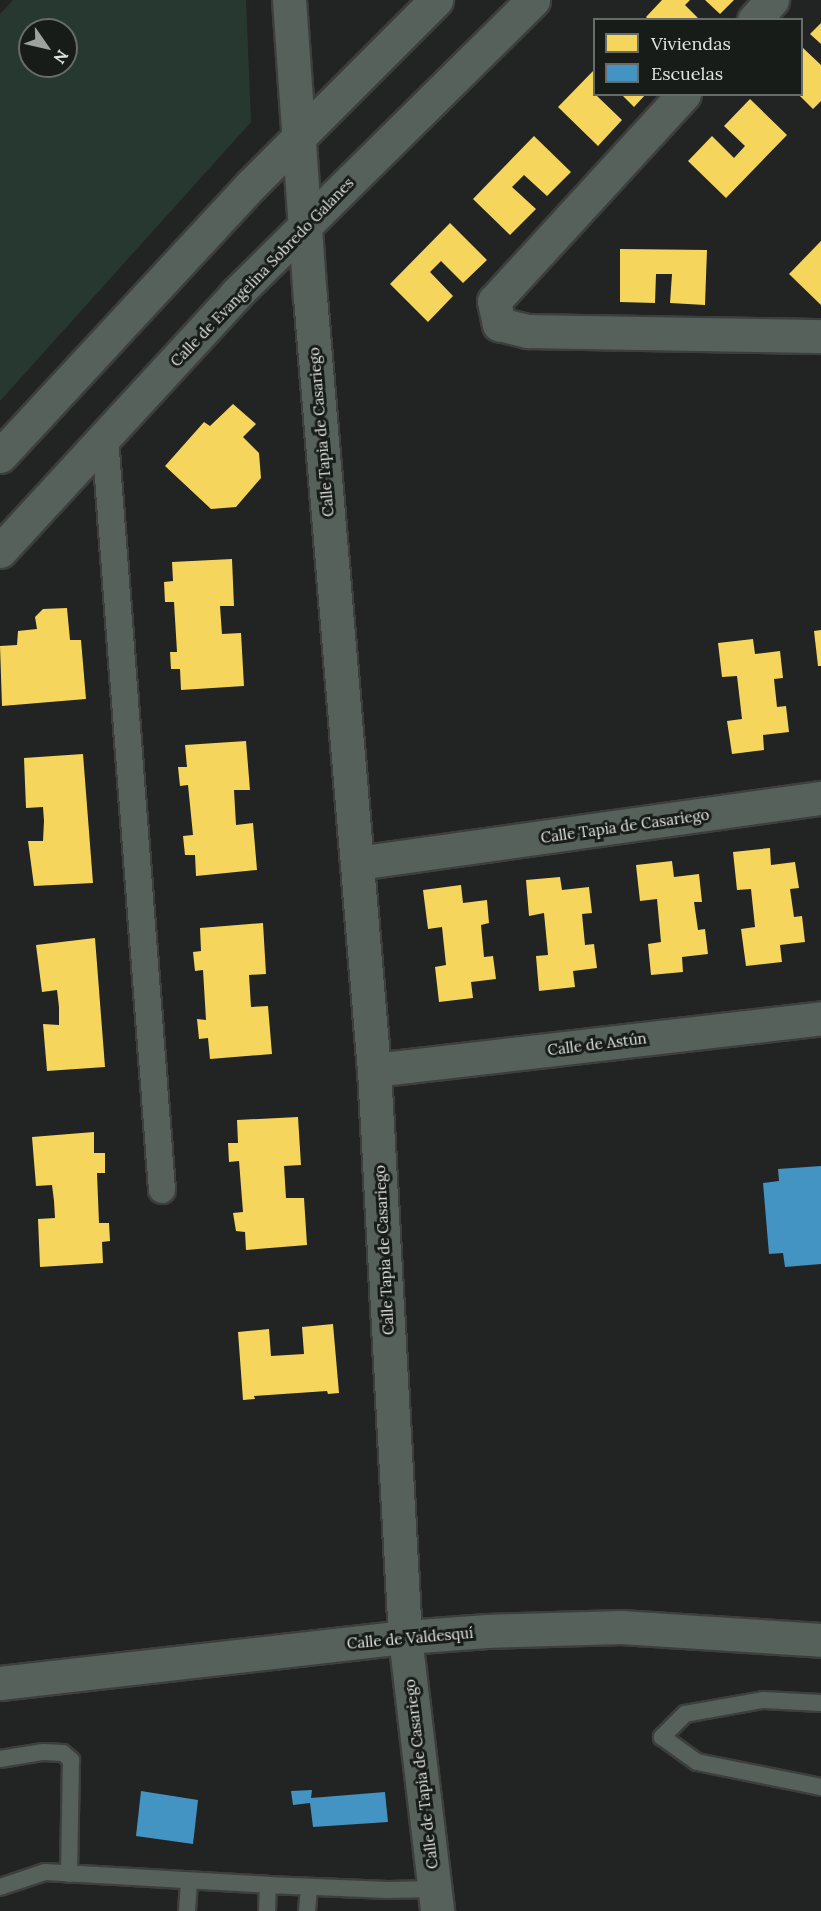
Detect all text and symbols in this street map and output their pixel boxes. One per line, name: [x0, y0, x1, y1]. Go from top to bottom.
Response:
north arrow: [18, 18, 78, 78]
legend: [593, 18, 803, 96]
text: Viviendas: [651, 32, 731, 55]
text: N: [50, 46, 73, 68]
text: Escuelas: [651, 62, 723, 85]
street label: Calle de Evangelina Sobredo Galanes: [167, 174, 357, 370]
street label: Calle Tapia de Casariego: [305, 346, 337, 518]
street label: Calle Tapia de Casariego: [540, 805, 710, 847]
street label: Calle de Astún: [546, 1029, 648, 1059]
street label: Calle Tapia de Casariego: [371, 1165, 397, 1335]
street label: Calle de Valdesquí: [346, 1624, 474, 1652]
street label: Calle de Tapia de Casariego: [400, 1678, 442, 1870]

